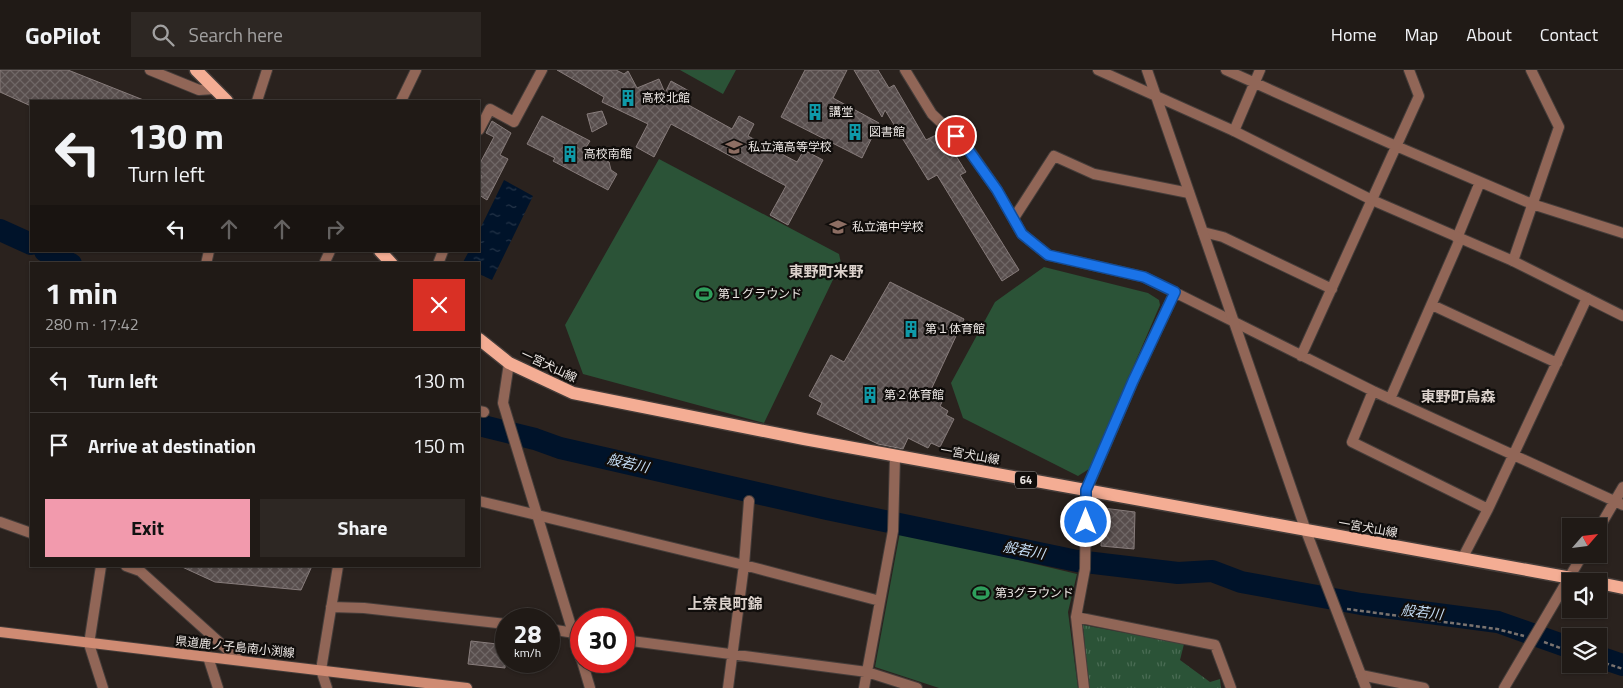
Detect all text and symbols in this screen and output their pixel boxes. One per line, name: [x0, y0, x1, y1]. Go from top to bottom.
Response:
search box: [131, 12, 481, 57]
text: GoPilot: [25, 17, 101, 53]
text: Search here: [189, 20, 283, 49]
icon: search: [149, 21, 177, 49]
text: Home: [1331, 21, 1377, 48]
text: Map: [1405, 21, 1438, 48]
text: About: [1466, 21, 1512, 48]
text: Contact: [1540, 21, 1598, 48]
building icon: 高校北館: [618, 88, 638, 108]
place label: 高校北館: [642, 88, 690, 107]
building icon: 講堂: [805, 102, 825, 122]
place label: 講堂: [829, 102, 853, 121]
text: 130 m: [128, 109, 224, 163]
pin: [935, 115, 977, 157]
icon: left: [45, 120, 110, 185]
building icon: 図書館: [845, 122, 865, 142]
place label: 図書館: [869, 122, 905, 141]
icon: arrive: [942, 122, 970, 150]
school or university icon: 私立滝高等学校: [724, 137, 744, 157]
place label: 私立滝高等学校: [748, 137, 832, 156]
building icon: 高校南館: [560, 144, 580, 164]
place label: 高校南館: [584, 144, 632, 163]
text: Turn left: [128, 157, 205, 191]
icon: left: [162, 215, 190, 243]
icon: ahead: [215, 215, 243, 243]
icon: ahead: [268, 215, 296, 243]
icon: right: [321, 215, 349, 243]
school or university icon: 私立滝中学校: [828, 217, 848, 237]
place label: 私立滝中学校: [852, 217, 924, 236]
district label: 東野町米野: [788, 260, 864, 283]
text: 1 min: [45, 270, 118, 316]
button: close: [413, 279, 465, 331]
sports icon: 第１グラウンド: [694, 284, 714, 304]
place label: 第１グラウンド: [718, 284, 802, 303]
text: 280 m · 17:42: [45, 312, 139, 336]
building icon: 第１体育館: [901, 319, 921, 339]
place label: 第１体育館: [925, 319, 985, 338]
street label: 一宮犬山線: [518, 344, 580, 387]
icon: left: [45, 366, 73, 394]
text: Turn left: [88, 366, 158, 395]
text: 130 m: [413, 366, 465, 395]
building icon: 第２体育館: [860, 385, 880, 405]
place label: 第２体育館: [884, 385, 944, 404]
district label: 東野町烏森: [1420, 385, 1496, 408]
icon: arrive: [45, 431, 73, 459]
text: Arrive at destination: [88, 431, 256, 460]
text: 150 m: [413, 431, 465, 460]
street label: 一宮犬山線: [939, 440, 1001, 469]
water label: 般若川: [605, 448, 653, 478]
road number: 64: [1015, 472, 1037, 488]
position arrow: [1059, 495, 1111, 547]
button: Exit: [45, 499, 250, 557]
button: Share: [260, 499, 465, 557]
street label: 一宮犬山線: [1337, 513, 1399, 542]
north arrow: [1562, 518, 1608, 562]
map controls: [1562, 518, 1607, 673]
water label: 般若川: [1001, 535, 1049, 564]
button: sound: [1562, 573, 1607, 618]
sports icon: 第3グラウンド: [971, 583, 991, 603]
place label: 第3グラウンド: [995, 583, 1074, 602]
district label: 上奈良町錦: [687, 592, 763, 615]
water label: 般若川: [1400, 599, 1446, 625]
speed limit sign: 30: [570, 608, 635, 673]
text: 28: [513, 615, 542, 653]
button: layers: [1562, 628, 1607, 673]
street label: 県道鹿ノ子島南小渕線: [174, 631, 296, 662]
text: km/h: [514, 643, 541, 662]

